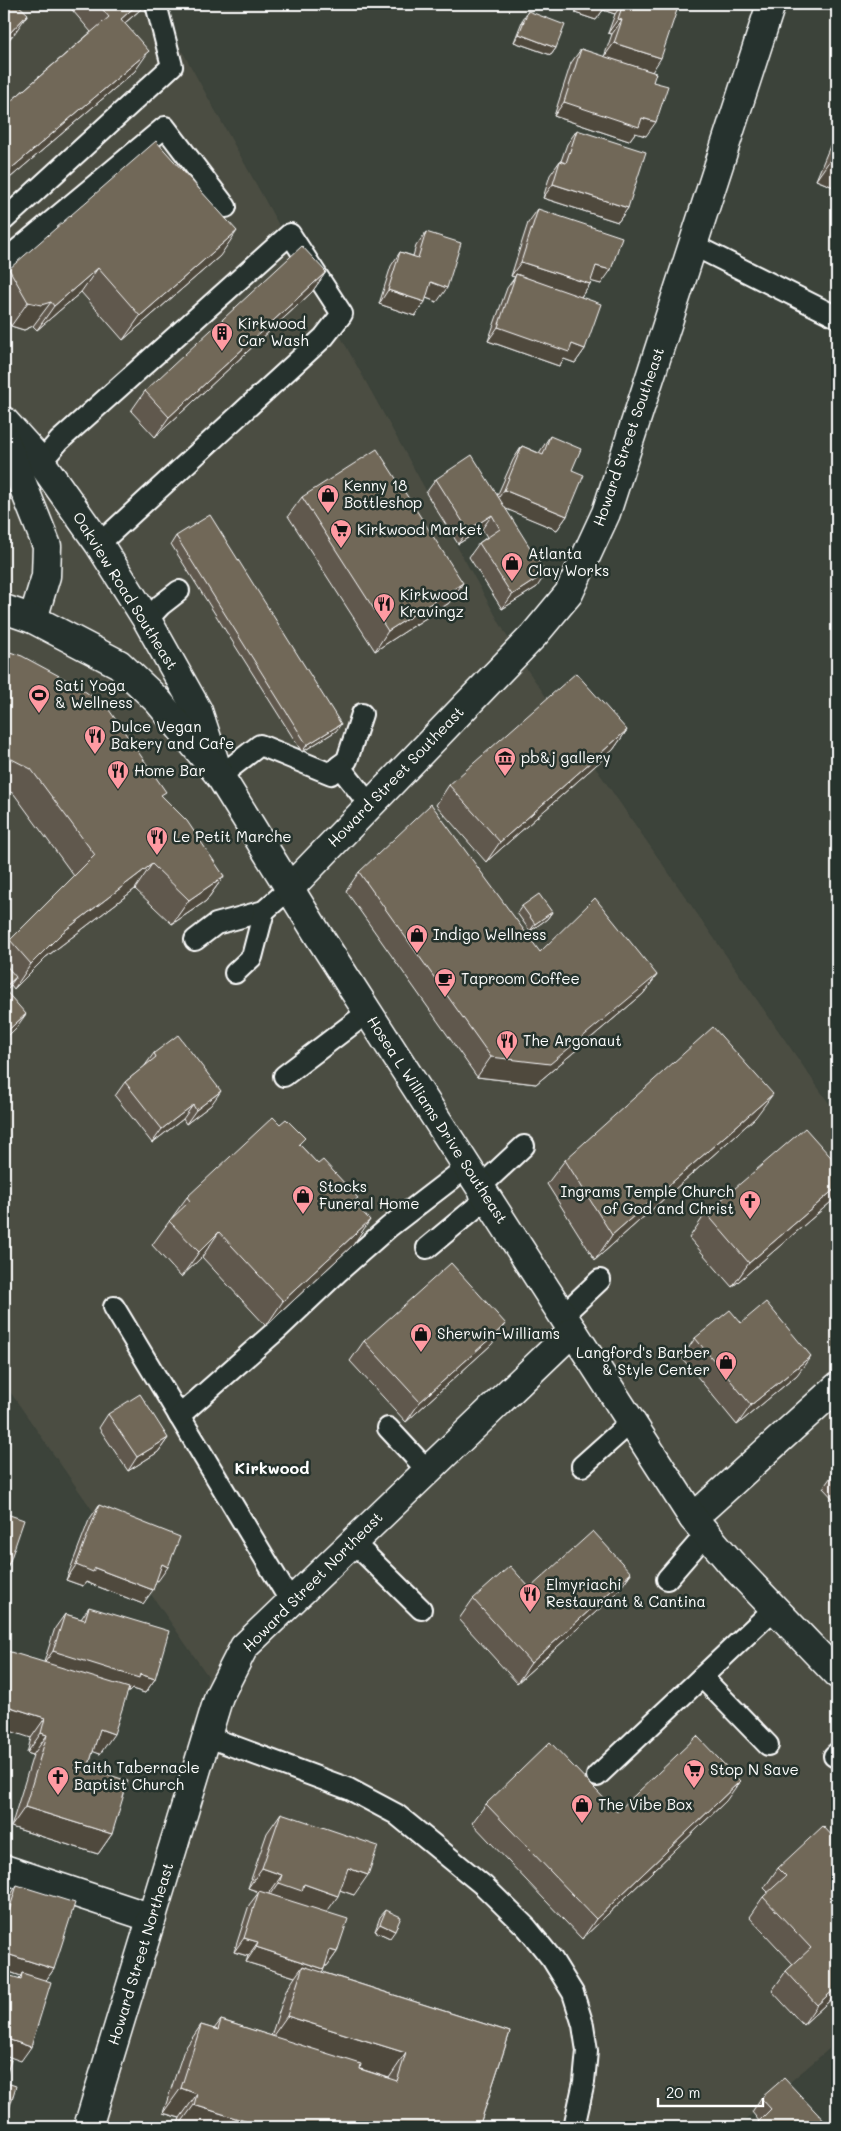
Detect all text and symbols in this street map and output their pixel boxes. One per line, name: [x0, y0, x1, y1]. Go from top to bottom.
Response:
place label: Kirkwood Car Wash: [238, 313, 309, 350]
building icon: Kirkwood Car Wash: [210, 321, 234, 352]
street label: Howard Street Southeast: [588, 344, 668, 529]
place label: Kenny 18 Bottleshop: [344, 475, 422, 512]
shop icon: Kenny 18 Bottleshop: [316, 483, 340, 514]
street label: Oakview Road Southeast: [69, 508, 183, 673]
supermarket icon: Kirkwood Market: [329, 518, 353, 549]
place label: Kirkwood Market: [357, 519, 483, 539]
place label: Atlanta Clay Works: [528, 543, 609, 580]
shop icon: Atlanta Clay Works: [500, 551, 524, 582]
place label: Kirkwood Kravingz: [400, 584, 468, 621]
restaurant icon: Kirkwood Kravingz: [372, 592, 396, 623]
place label: Sati Yoga & Wellness: [55, 675, 133, 712]
sports icon: Sati Yoga & Wellness: [27, 683, 51, 714]
street label: Howard Street Southeast: [323, 702, 468, 851]
place label: Dulce Vegan Bakery and Cafe: [111, 716, 234, 753]
restaurant icon: Dulce Vegan Bakery and Cafe: [83, 724, 107, 755]
museum icon: pb&j gallery: [493, 746, 517, 777]
place label: pb&j gallery: [521, 747, 611, 767]
restaurant icon: Home Bar: [106, 759, 130, 790]
place label: Home Bar: [134, 760, 206, 780]
restaurant icon: Le Petit Marche: [145, 825, 169, 856]
place label: Le Petit Marche: [173, 826, 291, 846]
shop icon: Indigo Wellness: [405, 923, 429, 954]
place label: Indigo Wellness: [433, 924, 547, 944]
cafe icon: Taproom Coffee: [433, 967, 457, 998]
place label: Taproom Coffee: [461, 968, 580, 988]
street label: Hosea L Williams Drive Southeast: [363, 1012, 513, 1227]
restaurant icon: The Argonaut: [495, 1029, 519, 1060]
place label: The Argonaut: [523, 1030, 622, 1050]
place label: Stocks Funeral Home: [319, 1176, 419, 1213]
place label: Ingrams Temple Church of God and Christ: [561, 1181, 734, 1218]
shop icon: Stocks Funeral Home: [291, 1184, 315, 1215]
church icon: Ingrams Temple Church of God and Christ: [738, 1189, 762, 1220]
shop icon: Sherwin-Williams: [409, 1322, 433, 1353]
place label: Sherwin-Williams: [437, 1323, 560, 1343]
place label: Langford's Barber & Style Center: [576, 1342, 710, 1379]
shop icon: Langford's Barber & Style Center: [714, 1350, 738, 1381]
district label: Kirkwood: [235, 1457, 309, 1478]
street label: Howard Street Northeast: [238, 1507, 387, 1656]
place label: Elmyriachi Restaurant & Cantina: [546, 1574, 706, 1611]
restaurant icon: Elmyriachi Restaurant & Cantina: [518, 1582, 542, 1613]
place label: Faith Tabernacle Baptist Church: [74, 1757, 200, 1794]
supermarket icon: Stop N Save: [682, 1758, 706, 1789]
place label: Stop N Save: [710, 1759, 799, 1779]
church icon: Faith Tabernacle Baptist Church: [46, 1765, 70, 1796]
shop icon: The Vibe Box: [570, 1793, 594, 1824]
place label: The Vibe Box: [598, 1794, 693, 1814]
street label: Howard Street Northeast: [103, 1860, 177, 2048]
scale bar: [658, 2076, 764, 2108]
text: 20 m: [666, 2082, 700, 2102]

